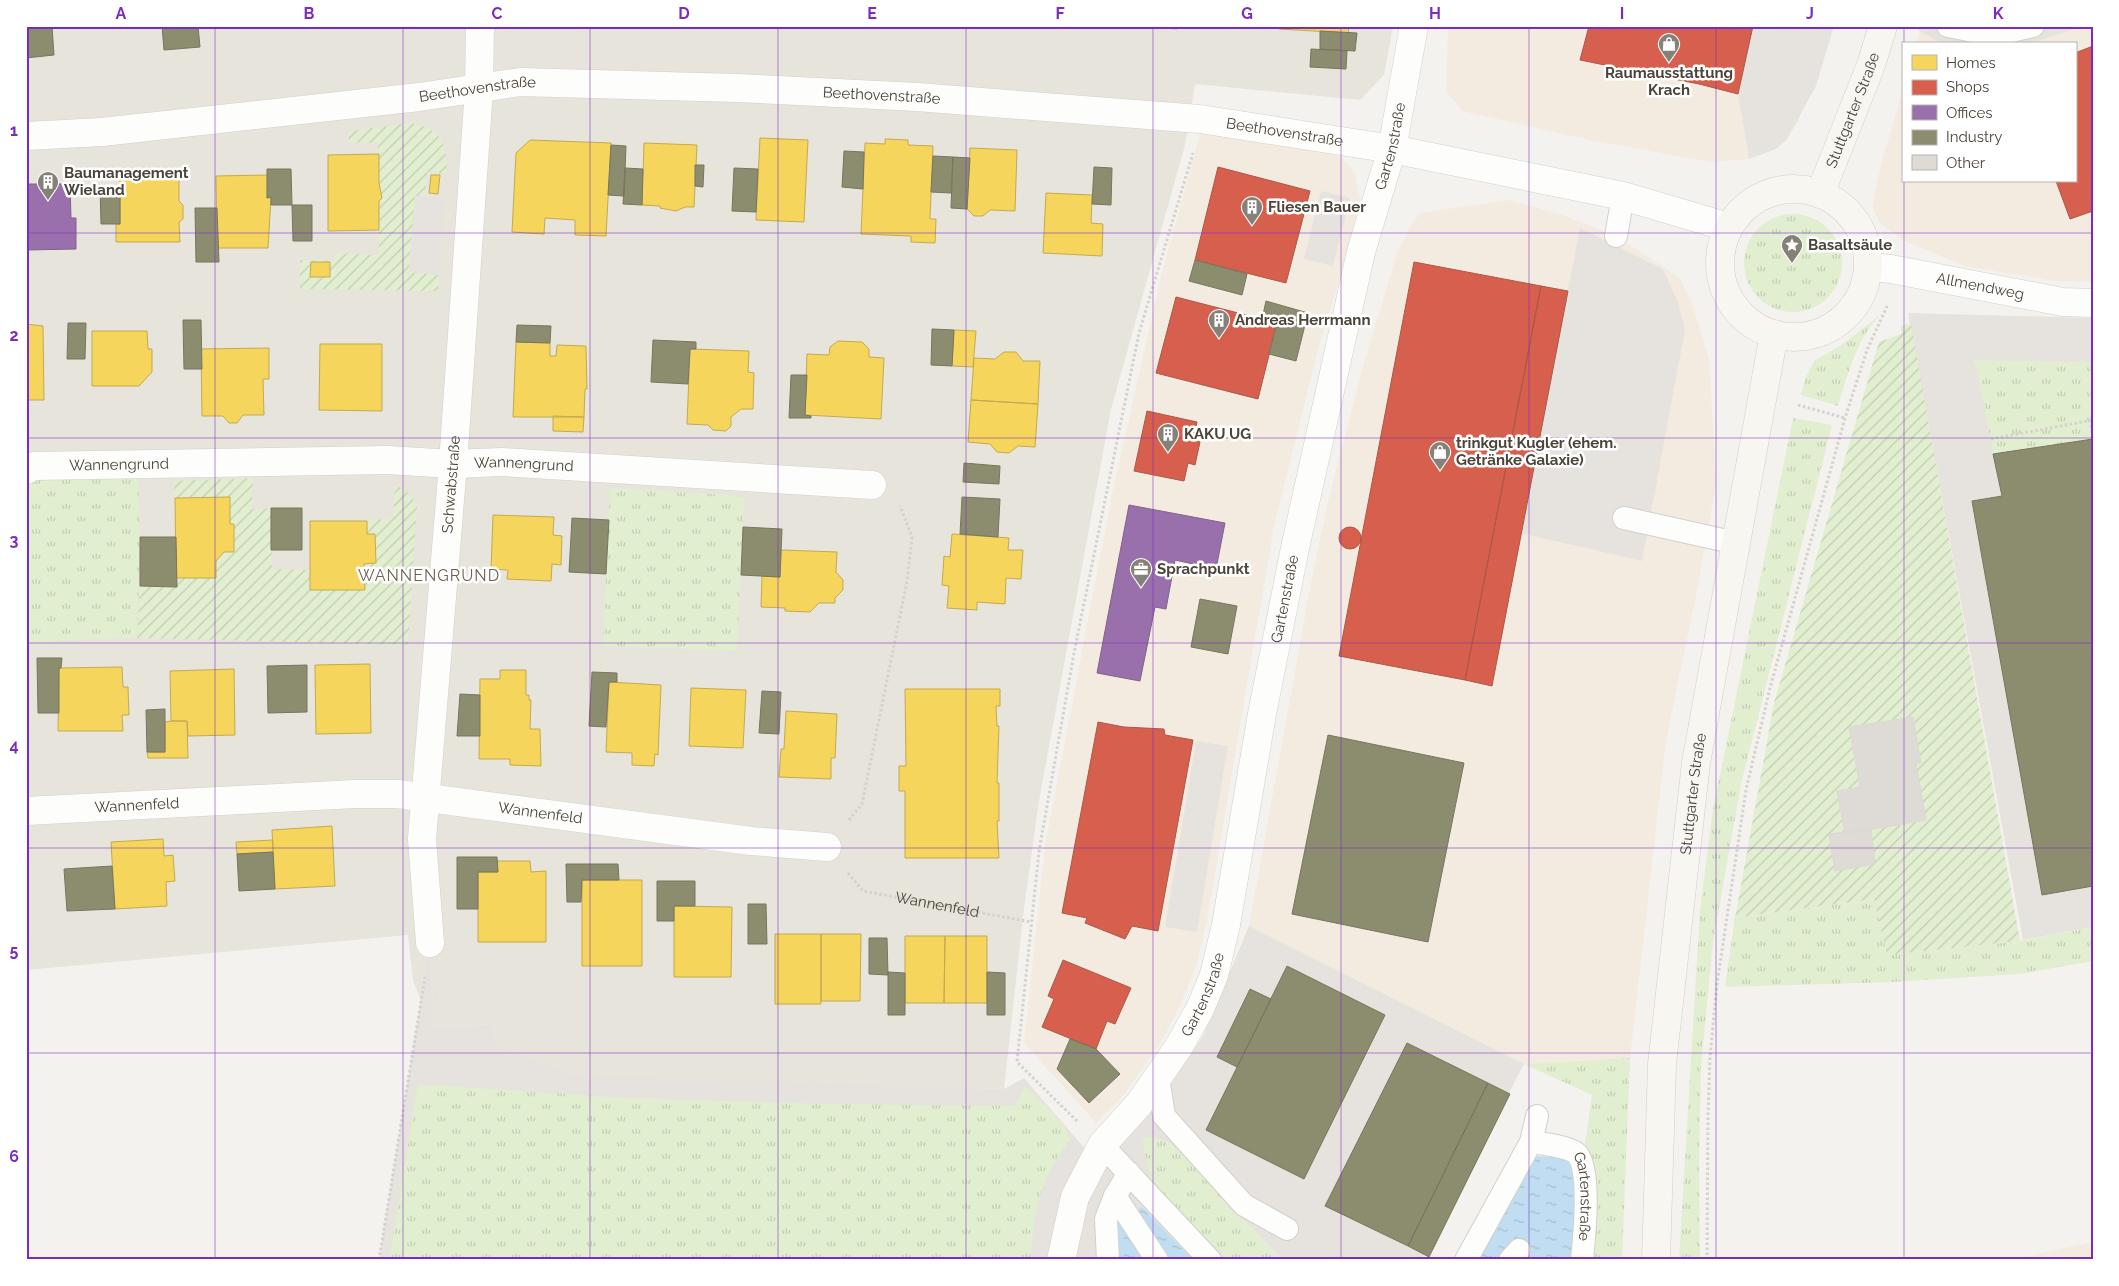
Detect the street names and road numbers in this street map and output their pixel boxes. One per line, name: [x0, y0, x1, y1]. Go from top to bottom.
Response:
street label: Stuttgarter Straße: [1822, 50, 1883, 171]
street label: Beethovenstraße: [418, 73, 536, 106]
street label: Beethovenstraße: [822, 83, 941, 108]
street label: Gartenstraße: [1371, 101, 1409, 192]
street label: Beethovenstraße: [1225, 114, 1345, 150]
street label: Allmendweg: [1935, 269, 2026, 303]
street label: Schwabstraße: [438, 435, 464, 534]
street label: Wannengrund: [474, 453, 574, 475]
street label: Wannengrund: [69, 455, 169, 474]
street label: Gartenstraße: [1267, 553, 1302, 644]
street label: Stuttgarter Straße: [1677, 731, 1710, 856]
street label: Wannenfeld: [94, 794, 180, 816]
street label: Wannenfeld: [497, 798, 584, 827]
street label: Wannenfeld: [894, 888, 981, 921]
street label: Gartenstraße: [1177, 951, 1228, 1040]
street label: Gartenstraße: [1569, 1149, 1595, 1242]

